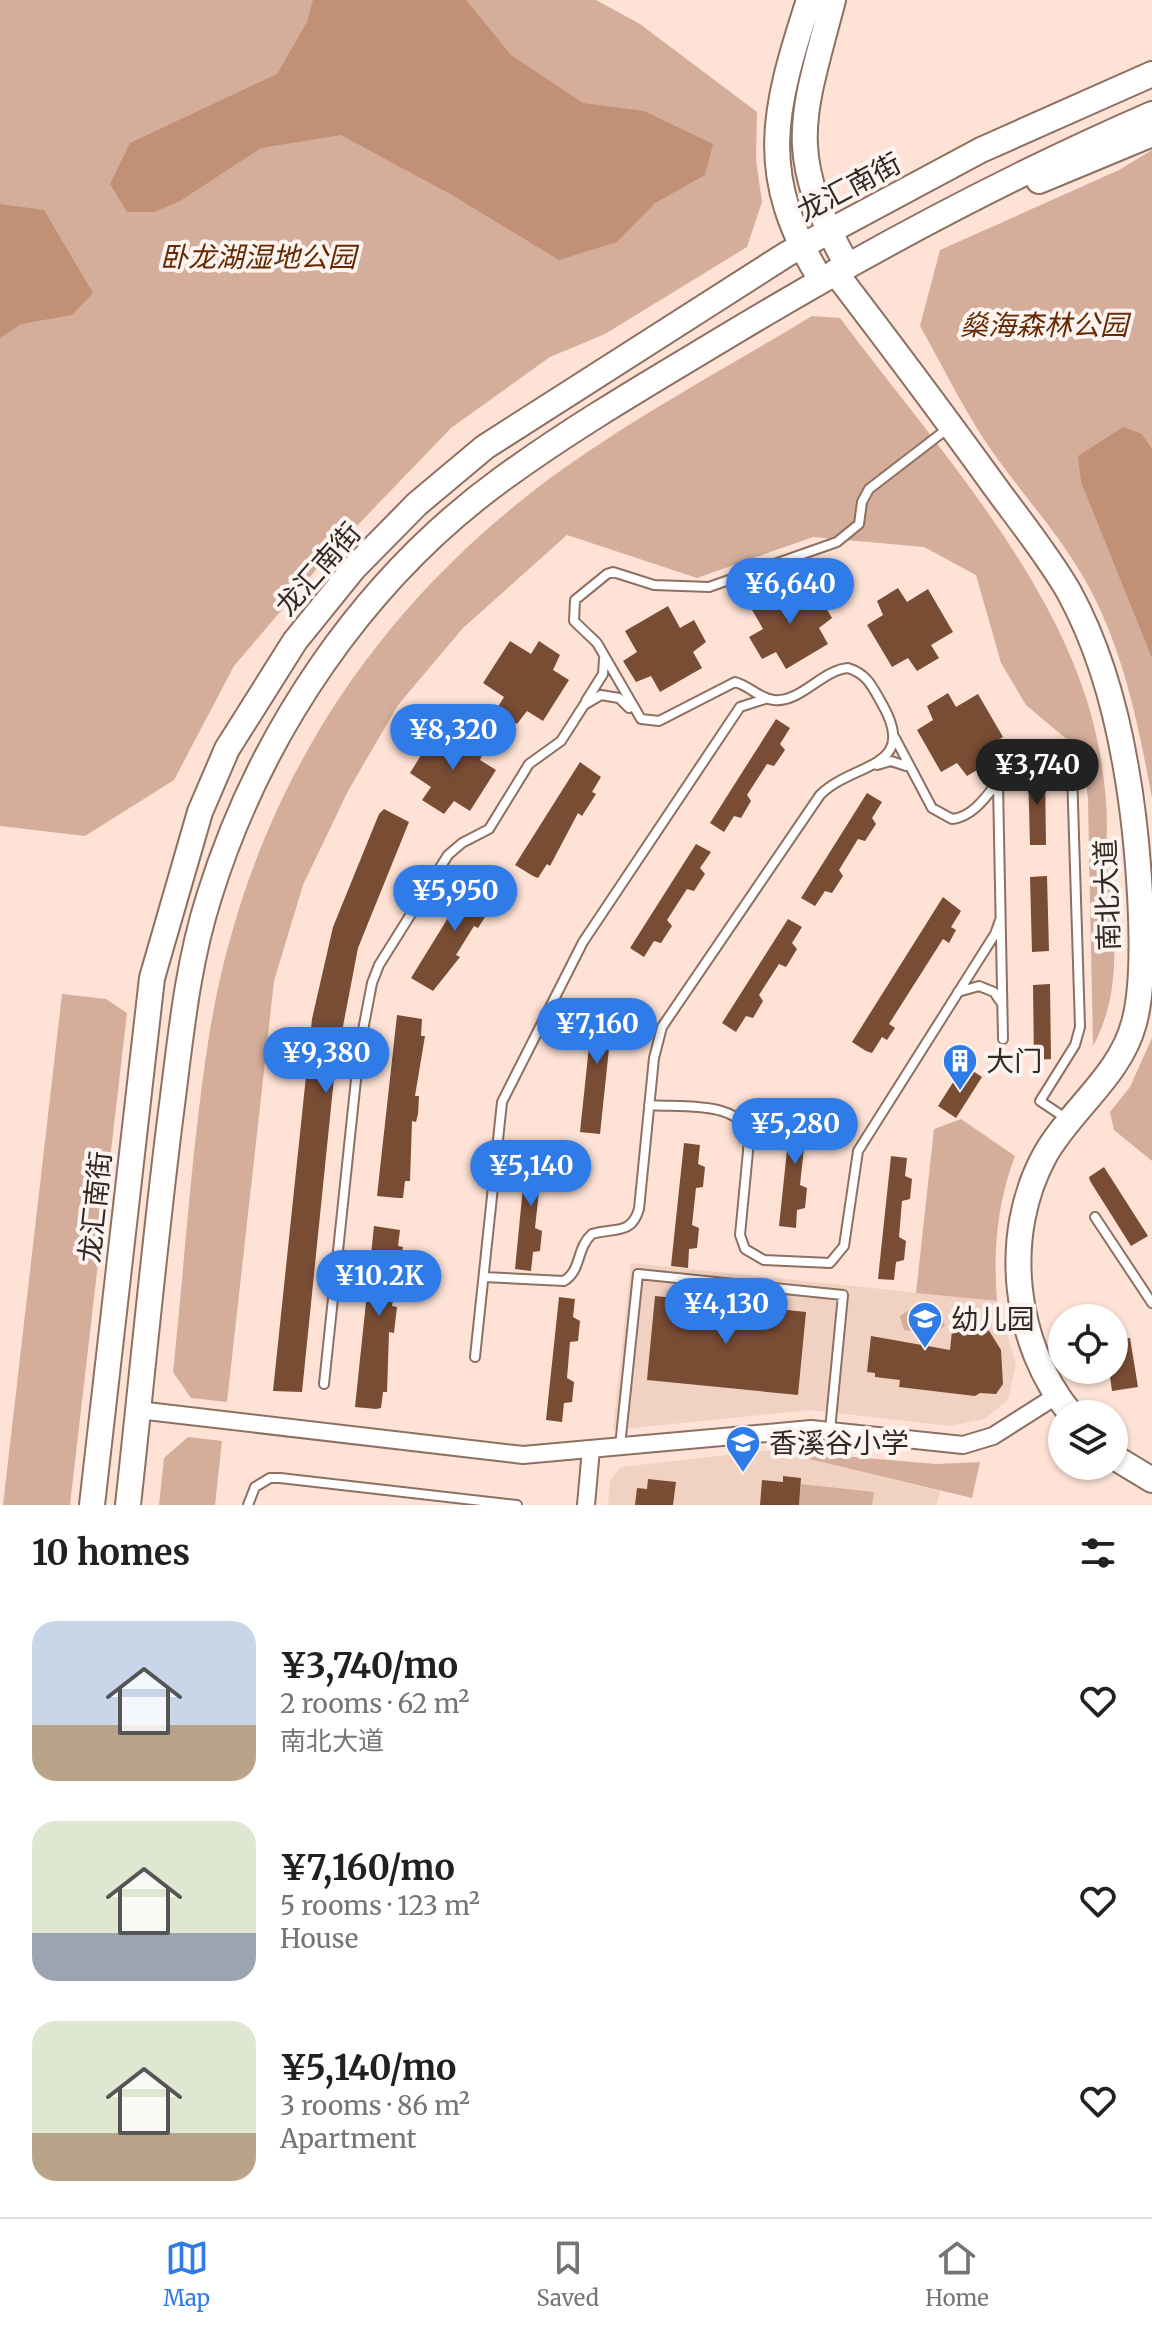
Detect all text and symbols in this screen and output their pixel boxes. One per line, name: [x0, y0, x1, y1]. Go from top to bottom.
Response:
street label: 龙汇南街: [791, 145, 907, 229]
park label: 卧龙湖湿地公园: [160, 239, 360, 275]
park label: 燊海森林公园: [960, 307, 1132, 343]
street label: 龙汇南街: [268, 515, 368, 623]
pin: ¥6,640: [725, 558, 855, 626]
text: ¥6,640: [744, 567, 836, 600]
pin: ¥8,320: [388, 704, 518, 772]
text: ¥8,320: [408, 713, 498, 746]
pin: ¥3,740: [972, 739, 1102, 807]
text: ¥3,740: [994, 748, 1080, 781]
street label: 南北大道: [1087, 838, 1127, 952]
pin: ¥5,950: [390, 865, 520, 933]
text: ¥5,950: [411, 874, 499, 907]
pin: ¥7,160: [532, 998, 662, 1066]
text: ¥7,160: [555, 1007, 639, 1040]
pin: ¥9,380: [261, 1027, 391, 1095]
text: ¥9,380: [281, 1036, 371, 1069]
building icon: 大门: [941, 1042, 979, 1092]
place label: 大门: [986, 1043, 1042, 1079]
pin: ¥5,280: [730, 1098, 860, 1166]
text: ¥5,280: [750, 1107, 840, 1140]
pin: ¥5,140: [466, 1140, 596, 1208]
street label: 龙汇南街: [71, 1149, 119, 1265]
text: ¥5,140: [488, 1149, 574, 1182]
pin: ¥10.2K: [314, 1250, 444, 1318]
text: ¥10.2K: [334, 1259, 424, 1292]
pin: ¥4,130: [661, 1278, 791, 1346]
text: ¥4,130: [683, 1287, 769, 1320]
school or university icon: 幼儿园: [906, 1300, 944, 1350]
place label: 幼儿园: [951, 1301, 1035, 1337]
map controls: [1048, 1304, 1128, 1480]
button: locate: [1048, 1304, 1128, 1384]
button: layers: [1048, 1400, 1128, 1480]
school or university icon: 香溪谷小学: [724, 1424, 762, 1474]
place label: 香溪谷小学: [769, 1425, 909, 1461]
icon: filters: [1076, 1531, 1120, 1575]
text: 10 homes: [32, 1532, 190, 1574]
text: ¥3,740/mo: [280, 1645, 458, 1687]
icon: home: [96, 1653, 192, 1749]
icon: heart: [1076, 1679, 1120, 1723]
text: 2 rooms · 62 m²: [280, 1687, 469, 1720]
text: 南北大道: [280, 1724, 384, 1757]
text: ¥7,160/mo: [280, 1847, 455, 1889]
icon: home: [96, 1853, 192, 1949]
icon: heart: [1076, 1879, 1120, 1923]
text: 5 rooms · 123 m²: [280, 1889, 480, 1922]
text: House: [280, 1922, 358, 1955]
text: ¥5,140/mo: [280, 2047, 456, 2089]
icon: home: [96, 2053, 192, 2149]
icon: heart: [1076, 2079, 1120, 2123]
text: 3 rooms · 86 m²: [280, 2089, 470, 2122]
text: Apartment: [280, 2122, 417, 2155]
tab: Map: [163, 2236, 210, 2312]
tab: Saved: [537, 2236, 599, 2312]
tab: Home: [925, 2236, 989, 2312]

